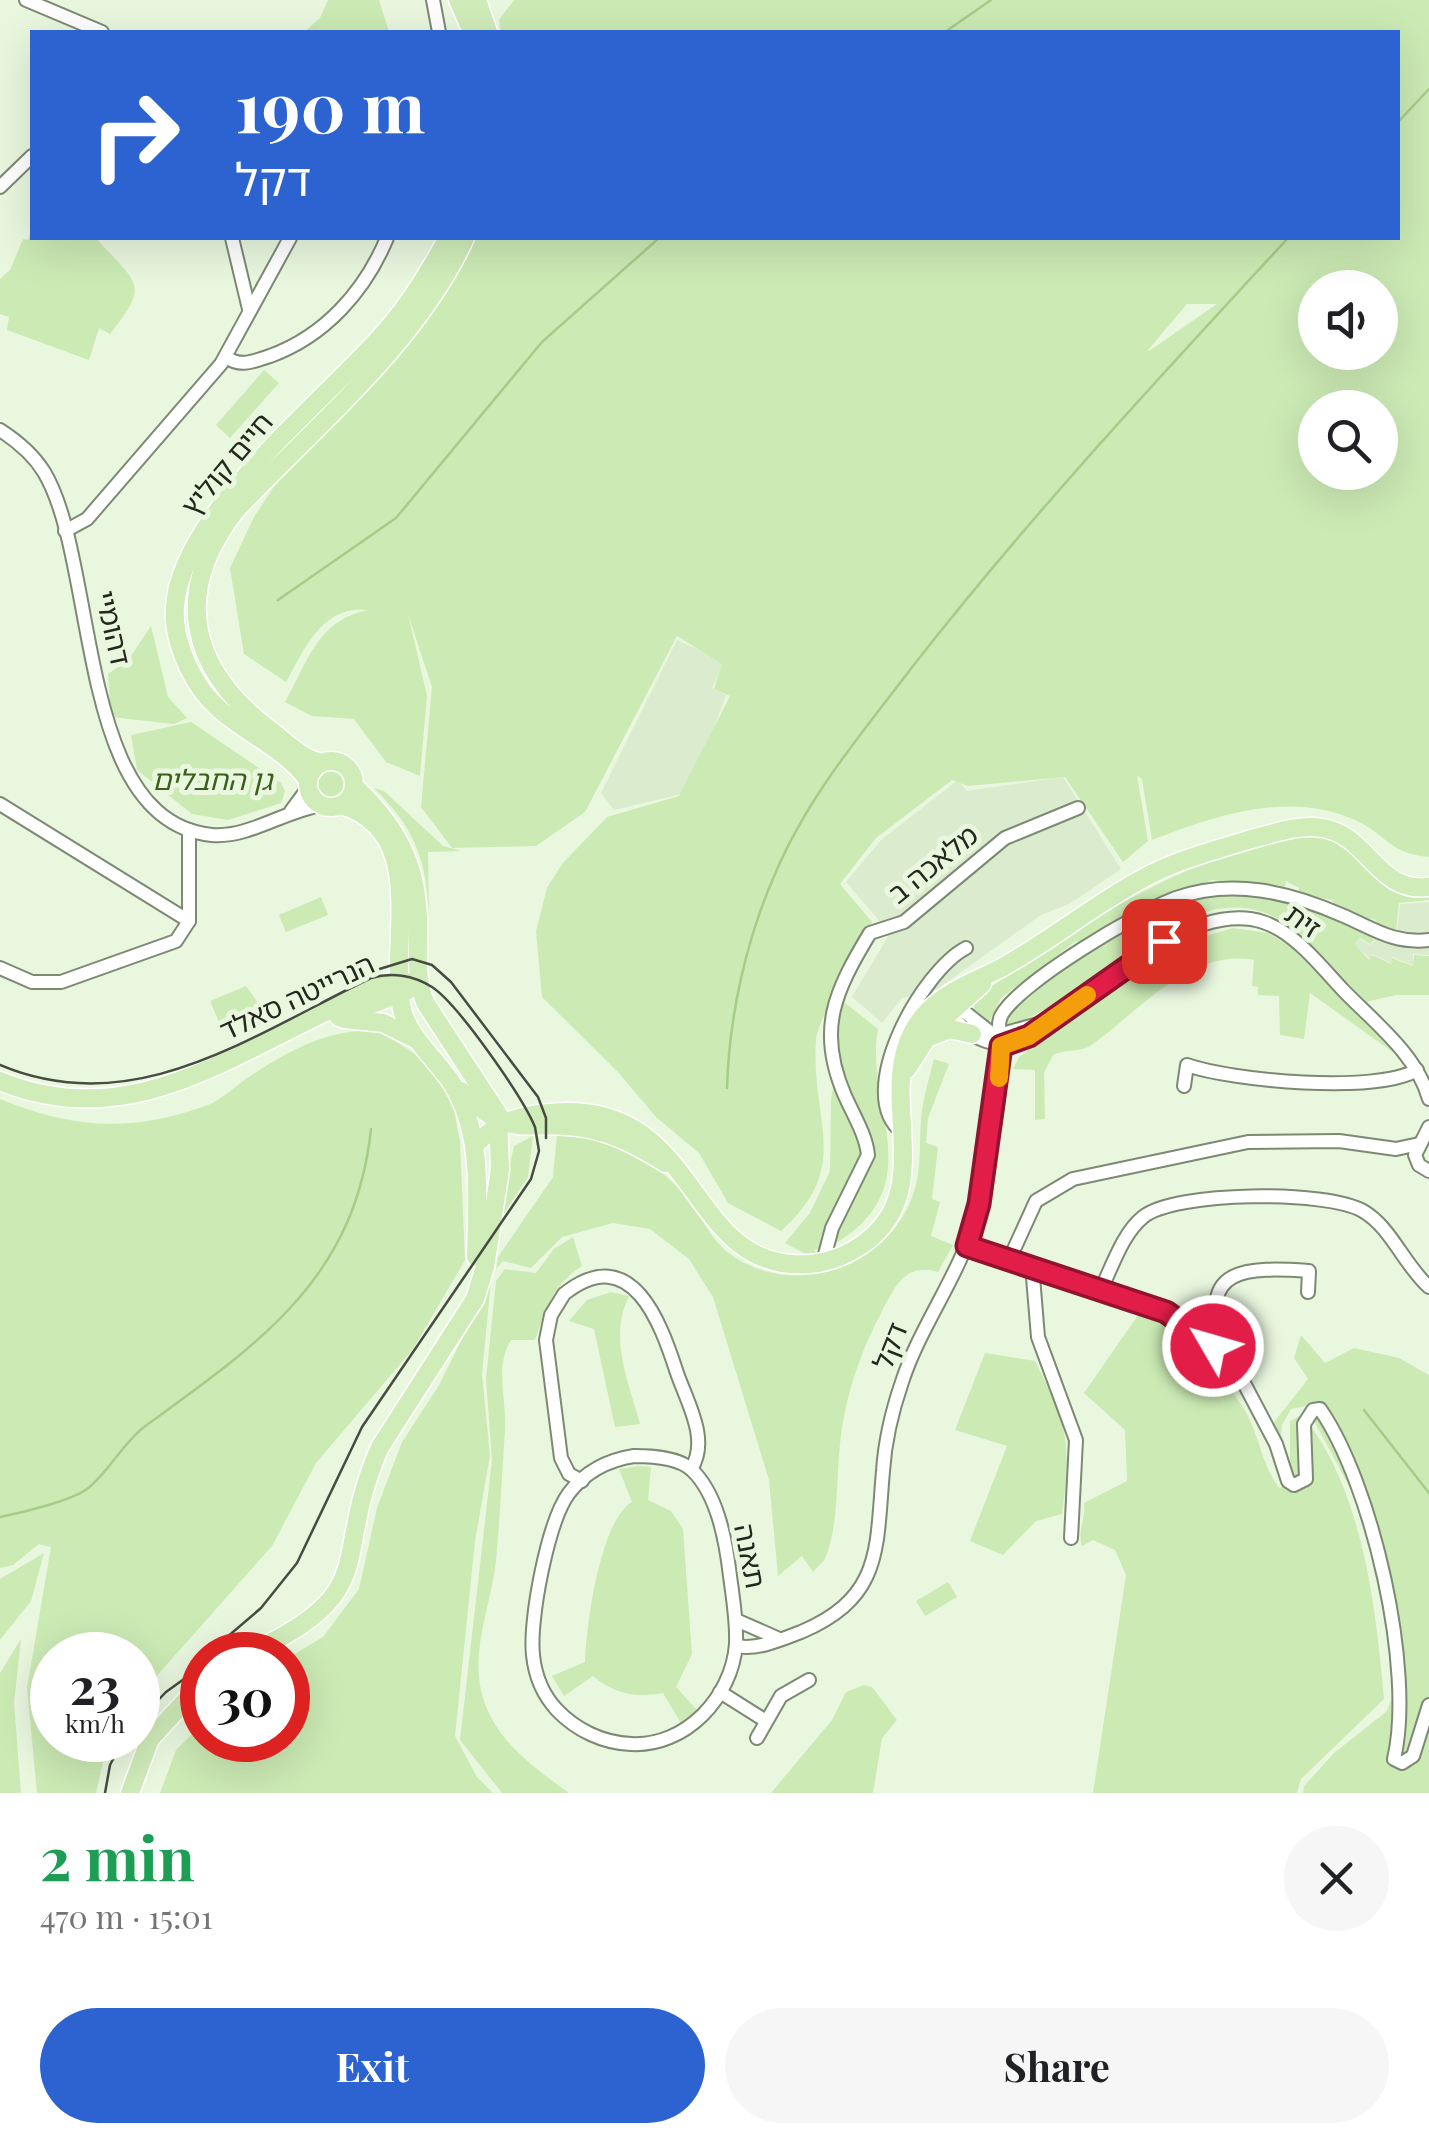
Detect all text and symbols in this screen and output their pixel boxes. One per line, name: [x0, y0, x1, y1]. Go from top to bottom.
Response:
text: 190 m: [235, 57, 425, 151]
icon: right: [70, 70, 200, 200]
text: דקל: [235, 147, 311, 207]
map controls: [1298, 270, 1398, 490]
button: sound: [1298, 270, 1398, 370]
button: search: [1298, 390, 1398, 490]
street label: חיים קוליץ: [172, 404, 280, 522]
street label: דהומיי: [88, 587, 141, 669]
park label: גן החבלים: [152, 760, 275, 797]
street label: מלאכה ב: [879, 815, 985, 910]
street label: זית: [1278, 894, 1329, 945]
pin: [1122, 899, 1207, 984]
icon: arrive: [1137, 914, 1192, 969]
street label: הנרייטה סאלד: [213, 944, 380, 1048]
position arrow: [1161, 1294, 1265, 1398]
street label: דקל: [863, 1317, 915, 1374]
street label: תאנה: [727, 1520, 776, 1591]
speed limit sign: 30: [180, 1632, 310, 1762]
text: 23: [70, 1651, 120, 1718]
text: km/h: [65, 1706, 125, 1739]
text: 2 min: [40, 1816, 195, 1896]
button: close: [1284, 1826, 1389, 1931]
text: 470 m · 15:01: [40, 1894, 213, 1937]
button: Exit: [40, 2008, 705, 2123]
button: Share: [725, 2008, 1389, 2123]

